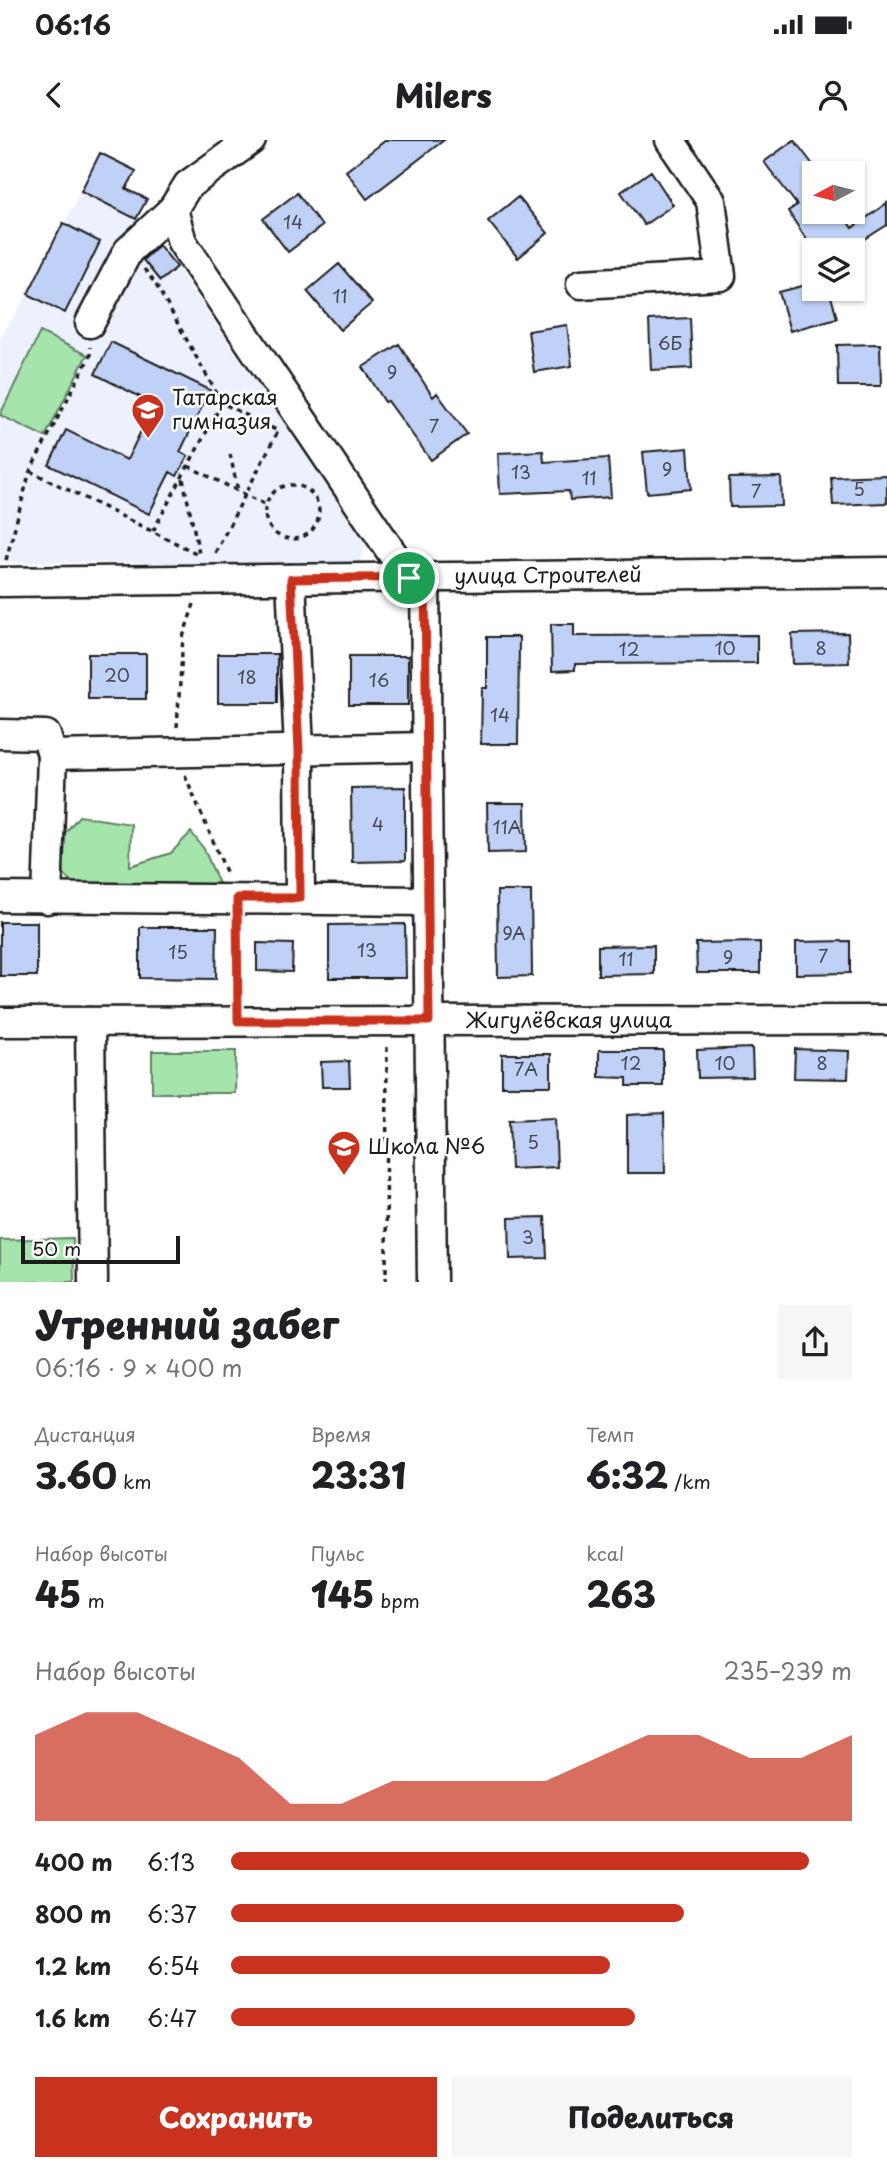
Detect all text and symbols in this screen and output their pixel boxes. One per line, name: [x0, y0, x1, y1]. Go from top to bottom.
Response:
text: 06:16: [35, 5, 111, 44]
text: Milers: [395, 71, 492, 119]
icon: back: [35, 76, 73, 114]
icon: person: [814, 76, 852, 114]
north arrow: [802, 161, 864, 224]
map controls: [802, 161, 865, 301]
house number: 14: [283, 208, 303, 235]
button: layers: [802, 238, 865, 301]
house number: 11: [332, 282, 348, 309]
house number: 6Б: [658, 329, 682, 356]
house number: 9: [387, 358, 397, 385]
place label: Татарская гимназия: [172, 380, 278, 436]
school or university icon: Татарская гимназия: [129, 391, 167, 440]
house number: 7: [429, 412, 439, 439]
house number: 9: [662, 455, 672, 482]
house number: 13: [511, 458, 531, 485]
house number: 11: [581, 464, 597, 491]
house number: 5: [853, 475, 865, 502]
house number: 7: [751, 477, 761, 504]
pin: [379, 548, 439, 608]
street label: улица Строителей: [454, 557, 642, 591]
icon: arrive: [390, 559, 428, 597]
house number: 10: [714, 634, 736, 661]
house number: 8: [815, 634, 827, 661]
house number: 12: [619, 635, 639, 662]
house number: 20: [104, 661, 130, 688]
house number: 18: [237, 663, 257, 690]
house number: 16: [369, 666, 389, 693]
house number: 14: [490, 701, 510, 728]
house number: 4: [372, 810, 384, 837]
house number: 11А: [493, 813, 522, 840]
house number: 9А: [502, 919, 526, 946]
house number: 13: [357, 936, 377, 963]
house number: 15: [168, 938, 188, 965]
house number: 7: [818, 942, 828, 969]
house number: 9: [723, 943, 733, 970]
house number: 11: [618, 945, 634, 972]
street label: Жигулёвская улица: [465, 1002, 673, 1035]
house number: 12: [621, 1049, 641, 1076]
house number: 10: [714, 1049, 736, 1076]
house number: 8: [816, 1049, 828, 1076]
house number: 7А: [514, 1055, 538, 1082]
school or university icon: Школа №6: [325, 1128, 363, 1177]
house number: 5: [527, 1128, 539, 1155]
place label: Школа №6: [368, 1129, 485, 1161]
house number: 3: [522, 1223, 534, 1250]
scale bar: [21, 1233, 180, 1265]
text: 50 m: [32, 1234, 81, 1262]
text: Утренний забег: [35, 1295, 339, 1352]
button: share: [778, 1305, 852, 1379]
text: 06:16 · 9 × 400 m: [35, 1350, 242, 1385]
text: Дистанция: [35, 1420, 136, 1448]
text: Время: [311, 1420, 371, 1448]
text: Темп: [586, 1420, 634, 1448]
text: 3.60: [35, 1448, 117, 1501]
text: 23:31: [311, 1448, 406, 1501]
text: 6:32: [586, 1448, 668, 1501]
text: km: [117, 1467, 152, 1495]
text: /km: [668, 1467, 711, 1495]
text: Набор высоты: [35, 1539, 168, 1567]
text: Пульс: [311, 1539, 364, 1567]
text: kcal: [586, 1539, 624, 1567]
text: 45: [35, 1567, 81, 1620]
text: 145: [311, 1567, 374, 1620]
text: 263: [586, 1567, 656, 1620]
text: m: [81, 1586, 105, 1614]
text: bpm: [374, 1586, 420, 1614]
text: Набор высоты: [35, 1653, 196, 1688]
text: 235–239 m: [724, 1653, 852, 1688]
text: 400 m: [35, 1844, 113, 1879]
text: 6:13: [147, 1844, 195, 1879]
text: 800 m: [35, 1896, 112, 1931]
text: 6:37: [147, 1896, 197, 1931]
text: 1.2 km: [35, 1948, 111, 1983]
text: 6:54: [147, 1948, 200, 1983]
text: 1.6 km: [35, 2000, 110, 2035]
text: 6:47: [147, 2000, 197, 2035]
button: Сохранить: [35, 2077, 437, 2157]
button: Поделиться: [451, 2077, 852, 2157]

